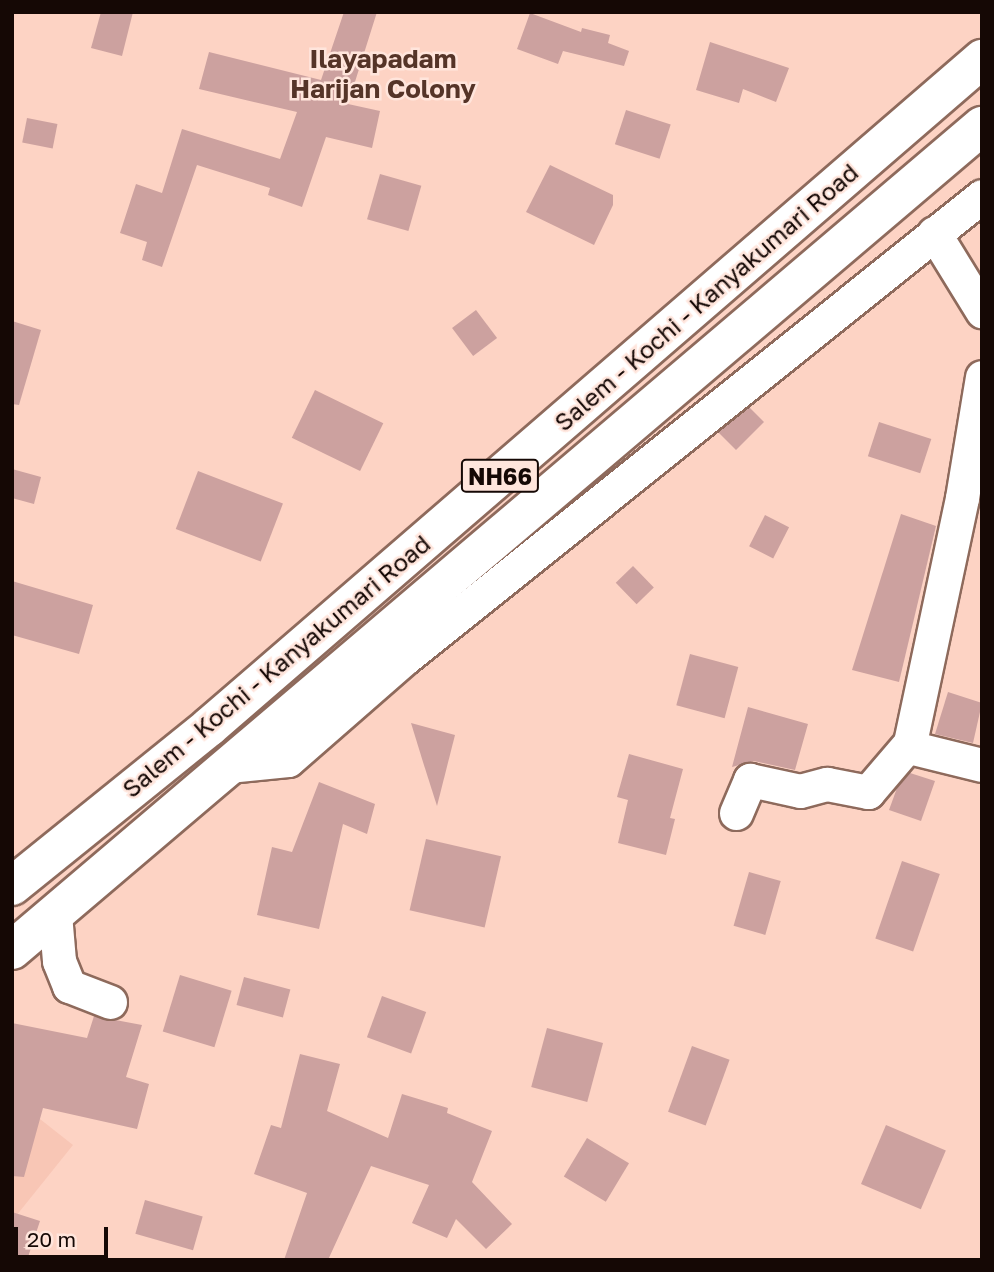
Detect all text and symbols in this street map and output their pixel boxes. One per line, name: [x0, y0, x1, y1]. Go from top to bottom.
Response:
district label: Ilayapadam Harijan Colony: [290, 43, 476, 104]
street label: Salem - Kochi - Kanyakumari Road: [548, 157, 864, 437]
road number: NH66: [460, 456, 540, 496]
street label: Salem - Kochi - Kanyakumari Road: [116, 529, 436, 803]
scale bar: [18, 1212, 112, 1256]
text: 20 m: [27, 1226, 76, 1252]

